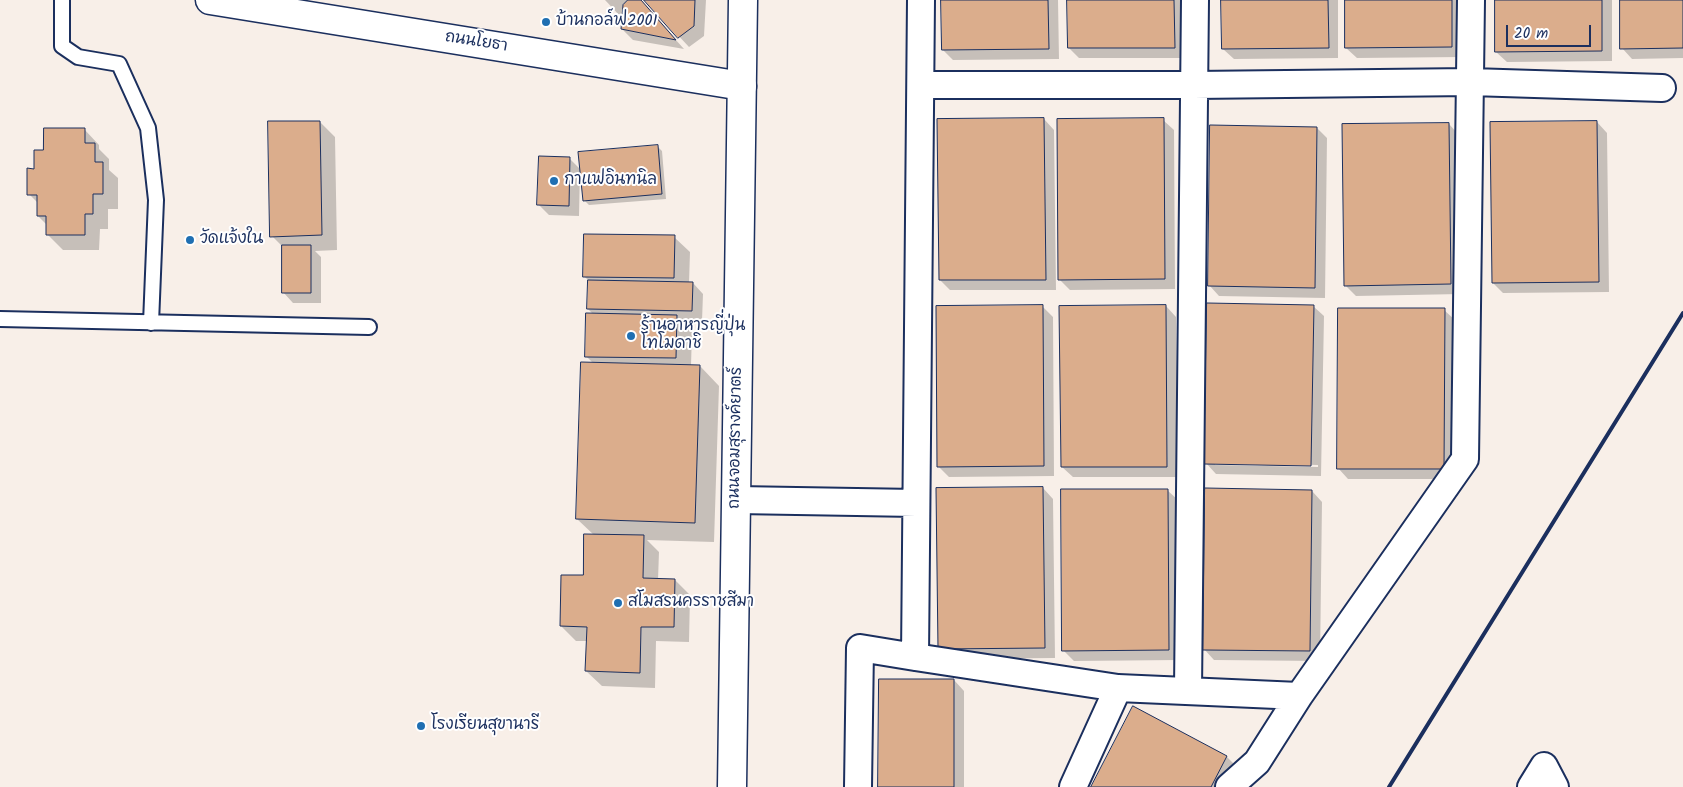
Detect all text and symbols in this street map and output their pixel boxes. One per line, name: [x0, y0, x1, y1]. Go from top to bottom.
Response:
place label: บ้านกอล์ฟ2001: [556, 12, 658, 32]
scale bar: [1508, 15, 1593, 47]
marker: บ้านกอล์ฟ2001: [540, 16, 552, 28]
text: 20 m: [1514, 22, 1548, 46]
street label: ถนนโยธา: [443, 29, 509, 57]
place label: กาแฟอินทนิล: [564, 171, 657, 191]
marker: กาแฟอินทนิล: [548, 175, 560, 187]
place label: วัดแจ้งใน: [200, 230, 263, 250]
marker: วัดแจ้งใน: [184, 234, 196, 246]
place label: ร้านอาหารญี่ปุ่น โทโมดาชิ: [641, 317, 746, 355]
marker: ร้านอาหารญี่ปุ่น โทโมดาชิ: [625, 330, 637, 342]
street label: ถนนจอมสุรางค์ยาตร์: [726, 367, 748, 509]
place label: สโมสรนครราชสีมา: [628, 593, 754, 613]
marker: สโมสรนครราชสีมา: [612, 597, 624, 609]
place label: โรงเรียนสุขานารี: [431, 716, 539, 736]
marker: โรงเรียนสุขานารี: [415, 720, 427, 732]

